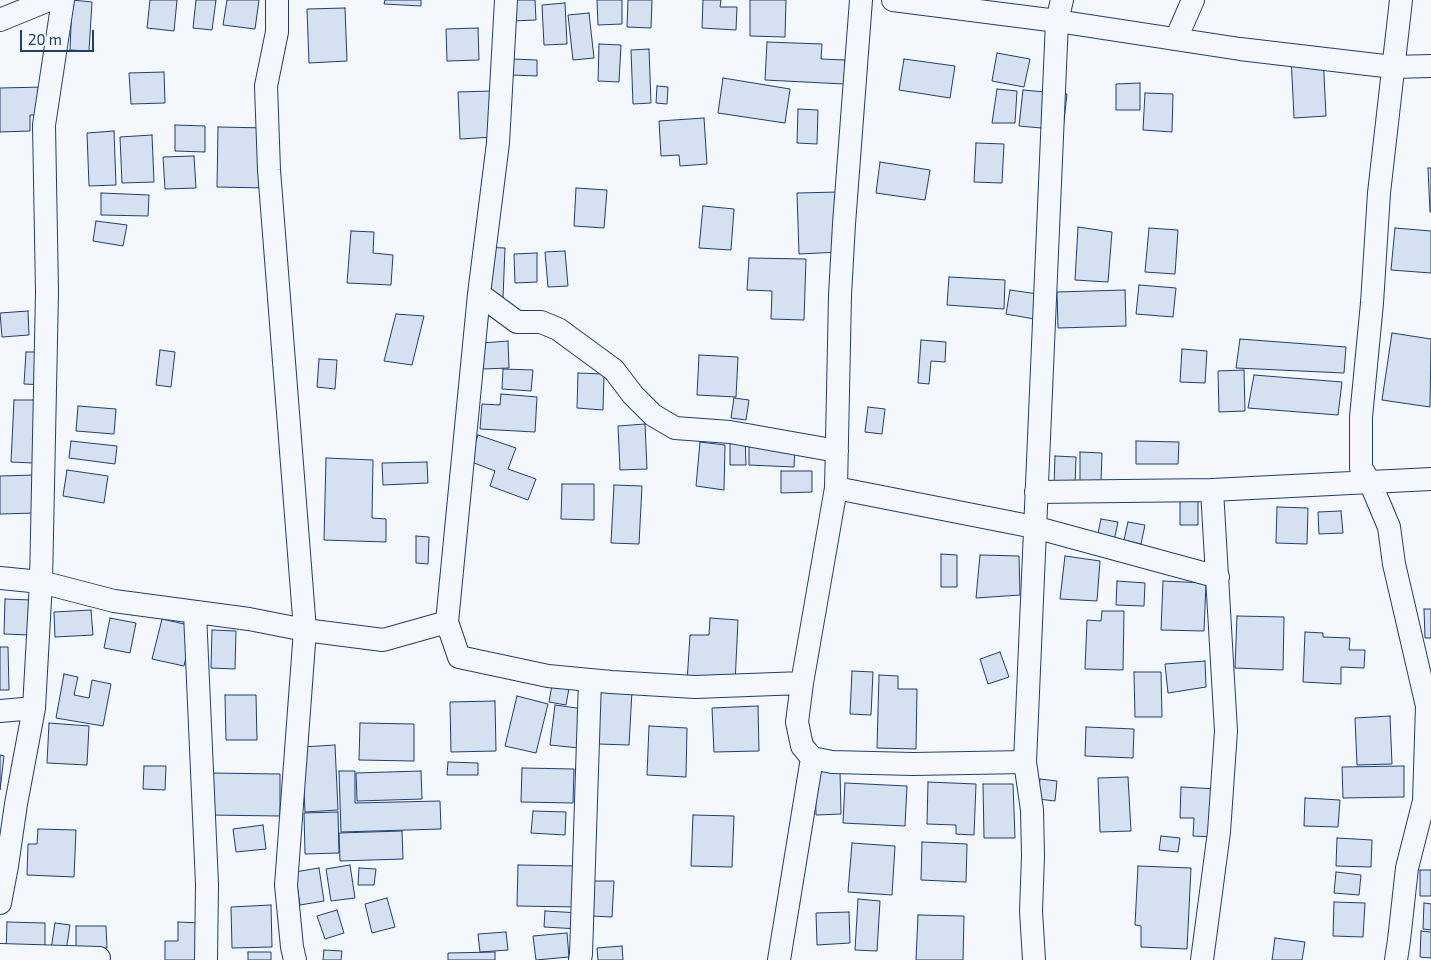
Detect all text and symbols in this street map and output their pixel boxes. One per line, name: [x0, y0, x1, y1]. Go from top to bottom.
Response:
scale bar: [22, 20, 96, 52]
text: 20 m: [28, 30, 62, 48]

